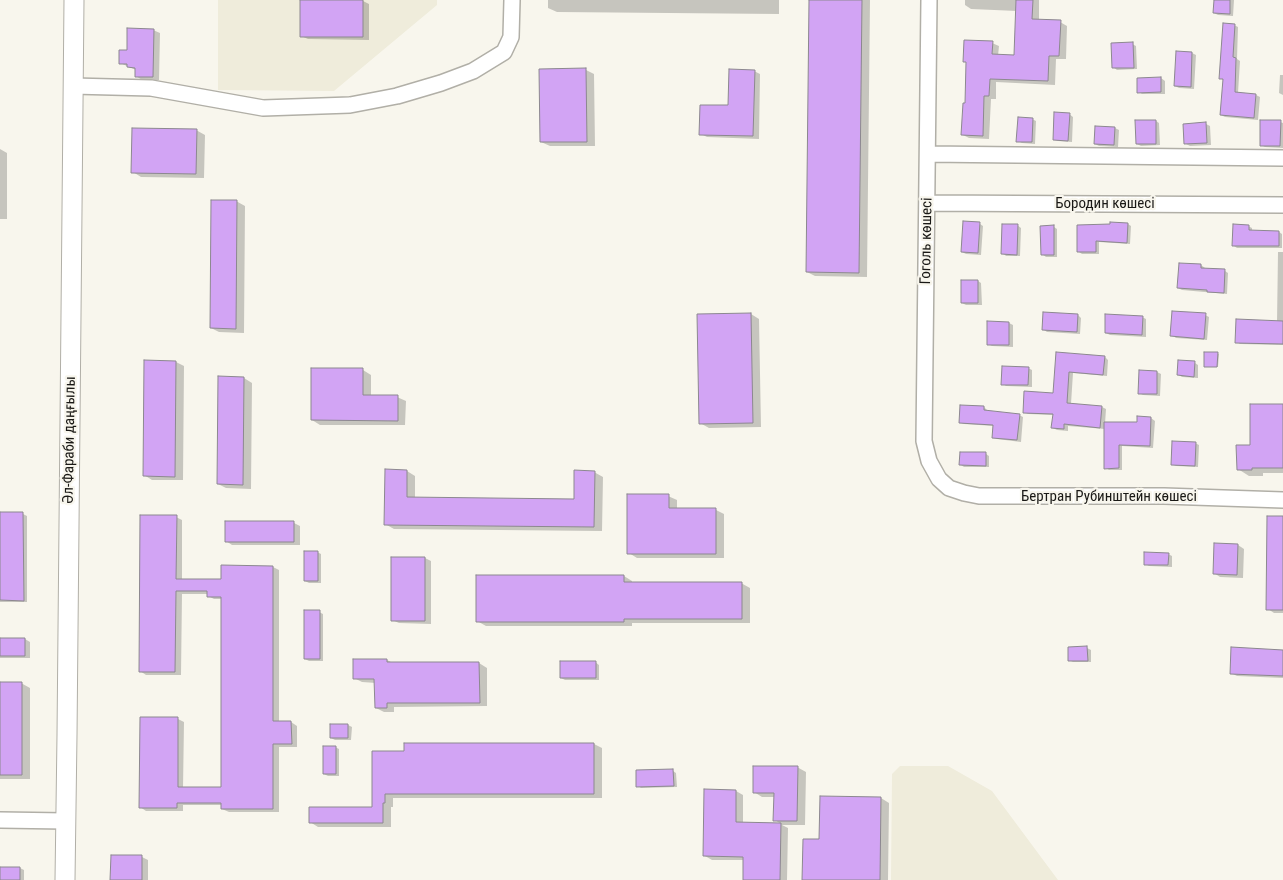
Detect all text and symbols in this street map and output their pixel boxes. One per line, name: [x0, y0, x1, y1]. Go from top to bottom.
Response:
street label: Бородин көшесі: [1055, 195, 1155, 213]
street label: Гоголь көшесі: [917, 197, 937, 285]
street label: Әл-Фараби даңғылы: [60, 376, 80, 504]
street label: Бертран Рубинштейн көшесі: [1021, 488, 1197, 506]

